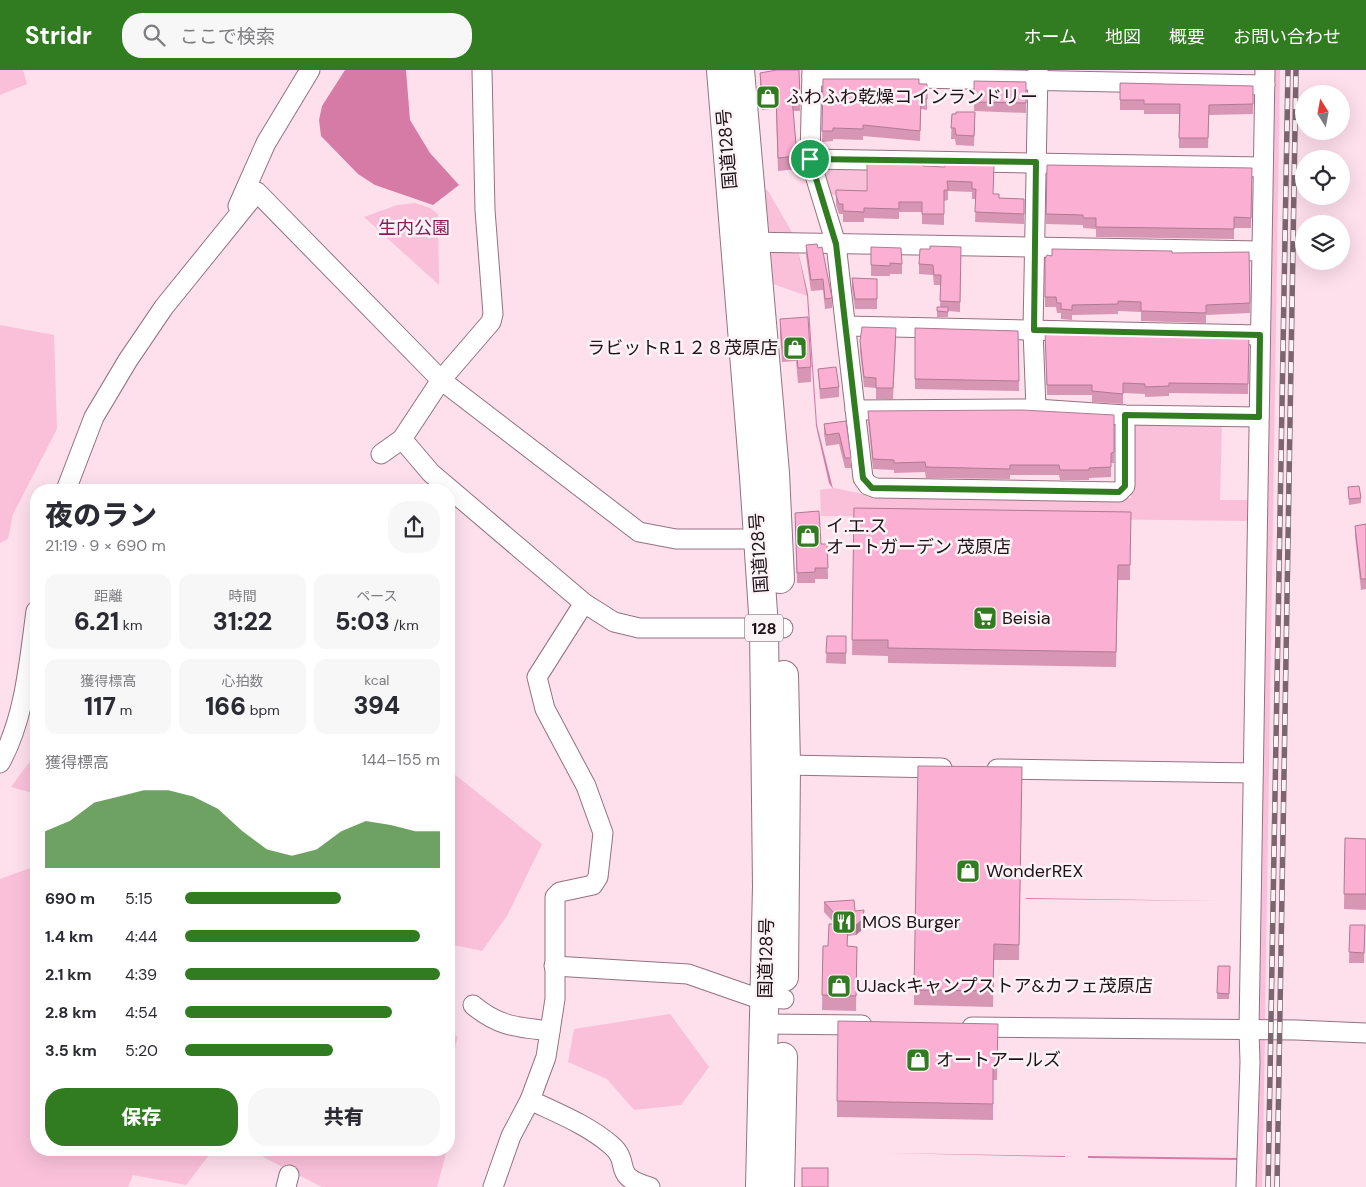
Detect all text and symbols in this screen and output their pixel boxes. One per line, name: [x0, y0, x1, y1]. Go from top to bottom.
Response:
search box: [122, 13, 472, 58]
text: Stridr: [25, 20, 92, 51]
icon: search: [140, 21, 168, 49]
text: ここで検索: [180, 24, 275, 49]
text: ホーム: [1024, 25, 1077, 49]
text: 地図: [1105, 25, 1141, 49]
text: 概要: [1169, 25, 1205, 49]
text: お問い合わせ: [1233, 25, 1341, 49]
shop icon: ふわふわ乾燥コインランドリー: [755, 84, 781, 110]
place label: ふわふわ乾燥コインランドリー: [786, 85, 1038, 109]
north arrow: [1295, 85, 1350, 140]
map controls: [1295, 85, 1350, 270]
street label: 国道128号: [712, 108, 742, 190]
pin: [789, 138, 831, 180]
icon: arrive: [796, 145, 824, 173]
button: locate: [1295, 150, 1350, 205]
button: layers: [1295, 215, 1350, 270]
park label: 生内公園: [378, 216, 450, 240]
shop icon: ラビットR１２８茂原店: [782, 335, 808, 361]
place label: ラビットR１２８茂原店: [587, 336, 778, 360]
text: 夜のラン: [45, 497, 157, 534]
button: share: [388, 501, 440, 553]
street label: 国道128号: [744, 512, 774, 594]
place label: イ.エ.ス オートガーデン 茂原店: [826, 514, 1011, 559]
shop icon: イ.エ.ス オートガーデン 茂原店: [795, 523, 821, 549]
text: 21:19 · 9 × 690 m: [45, 535, 166, 556]
text: 距離: [94, 587, 122, 605]
text: 時間: [228, 587, 256, 605]
text: ペース: [356, 587, 397, 605]
text: 6.21: [74, 605, 119, 638]
text: 31:22: [213, 605, 272, 638]
text: 5:03: [335, 605, 390, 638]
supermarket icon: Beisia: [972, 605, 998, 631]
place label: Beisia: [1002, 606, 1051, 630]
road number: 128: [745, 614, 783, 642]
text: km: [119, 616, 142, 634]
text: /km: [390, 616, 419, 634]
text: kcal: [364, 671, 389, 689]
text: 獲得標高: [80, 672, 136, 690]
text: 心拍数: [221, 672, 263, 690]
text: 394: [353, 689, 400, 722]
text: 117: [84, 690, 116, 723]
text: 166: [205, 690, 246, 723]
text: m: [116, 701, 132, 719]
text: bpm: [246, 701, 280, 719]
text: 144–155 m: [362, 749, 440, 770]
text: 獲得標高: [45, 752, 109, 773]
shop icon: WonderREX: [955, 858, 981, 884]
place label: WonderREX: [986, 859, 1084, 883]
text: 690 m: [45, 888, 95, 909]
text: 5:15: [125, 888, 153, 909]
restaurant icon: MOS Burger: [831, 909, 857, 935]
place label: MOS Burger: [862, 910, 961, 934]
street label: 国道128号: [753, 917, 779, 999]
text: 1.4 km: [45, 926, 93, 947]
text: 4:44: [125, 926, 157, 947]
text: 2.1 km: [45, 964, 92, 985]
text: 4:39: [125, 964, 157, 985]
shop icon: UJackキャンプストア&カフェ茂原店: [826, 973, 852, 999]
place label: UJackキャンプストア&カフェ茂原店: [856, 974, 1153, 998]
text: 2.8 km: [45, 1002, 96, 1023]
text: 4:54: [125, 1002, 157, 1023]
text: 3.5 km: [45, 1040, 97, 1061]
text: 5:20: [125, 1040, 158, 1061]
shop icon: オートアールズ: [905, 1047, 931, 1073]
place label: オートアールズ: [936, 1048, 1061, 1072]
button: 保存: [45, 1088, 238, 1146]
button: 共有: [248, 1088, 440, 1146]

